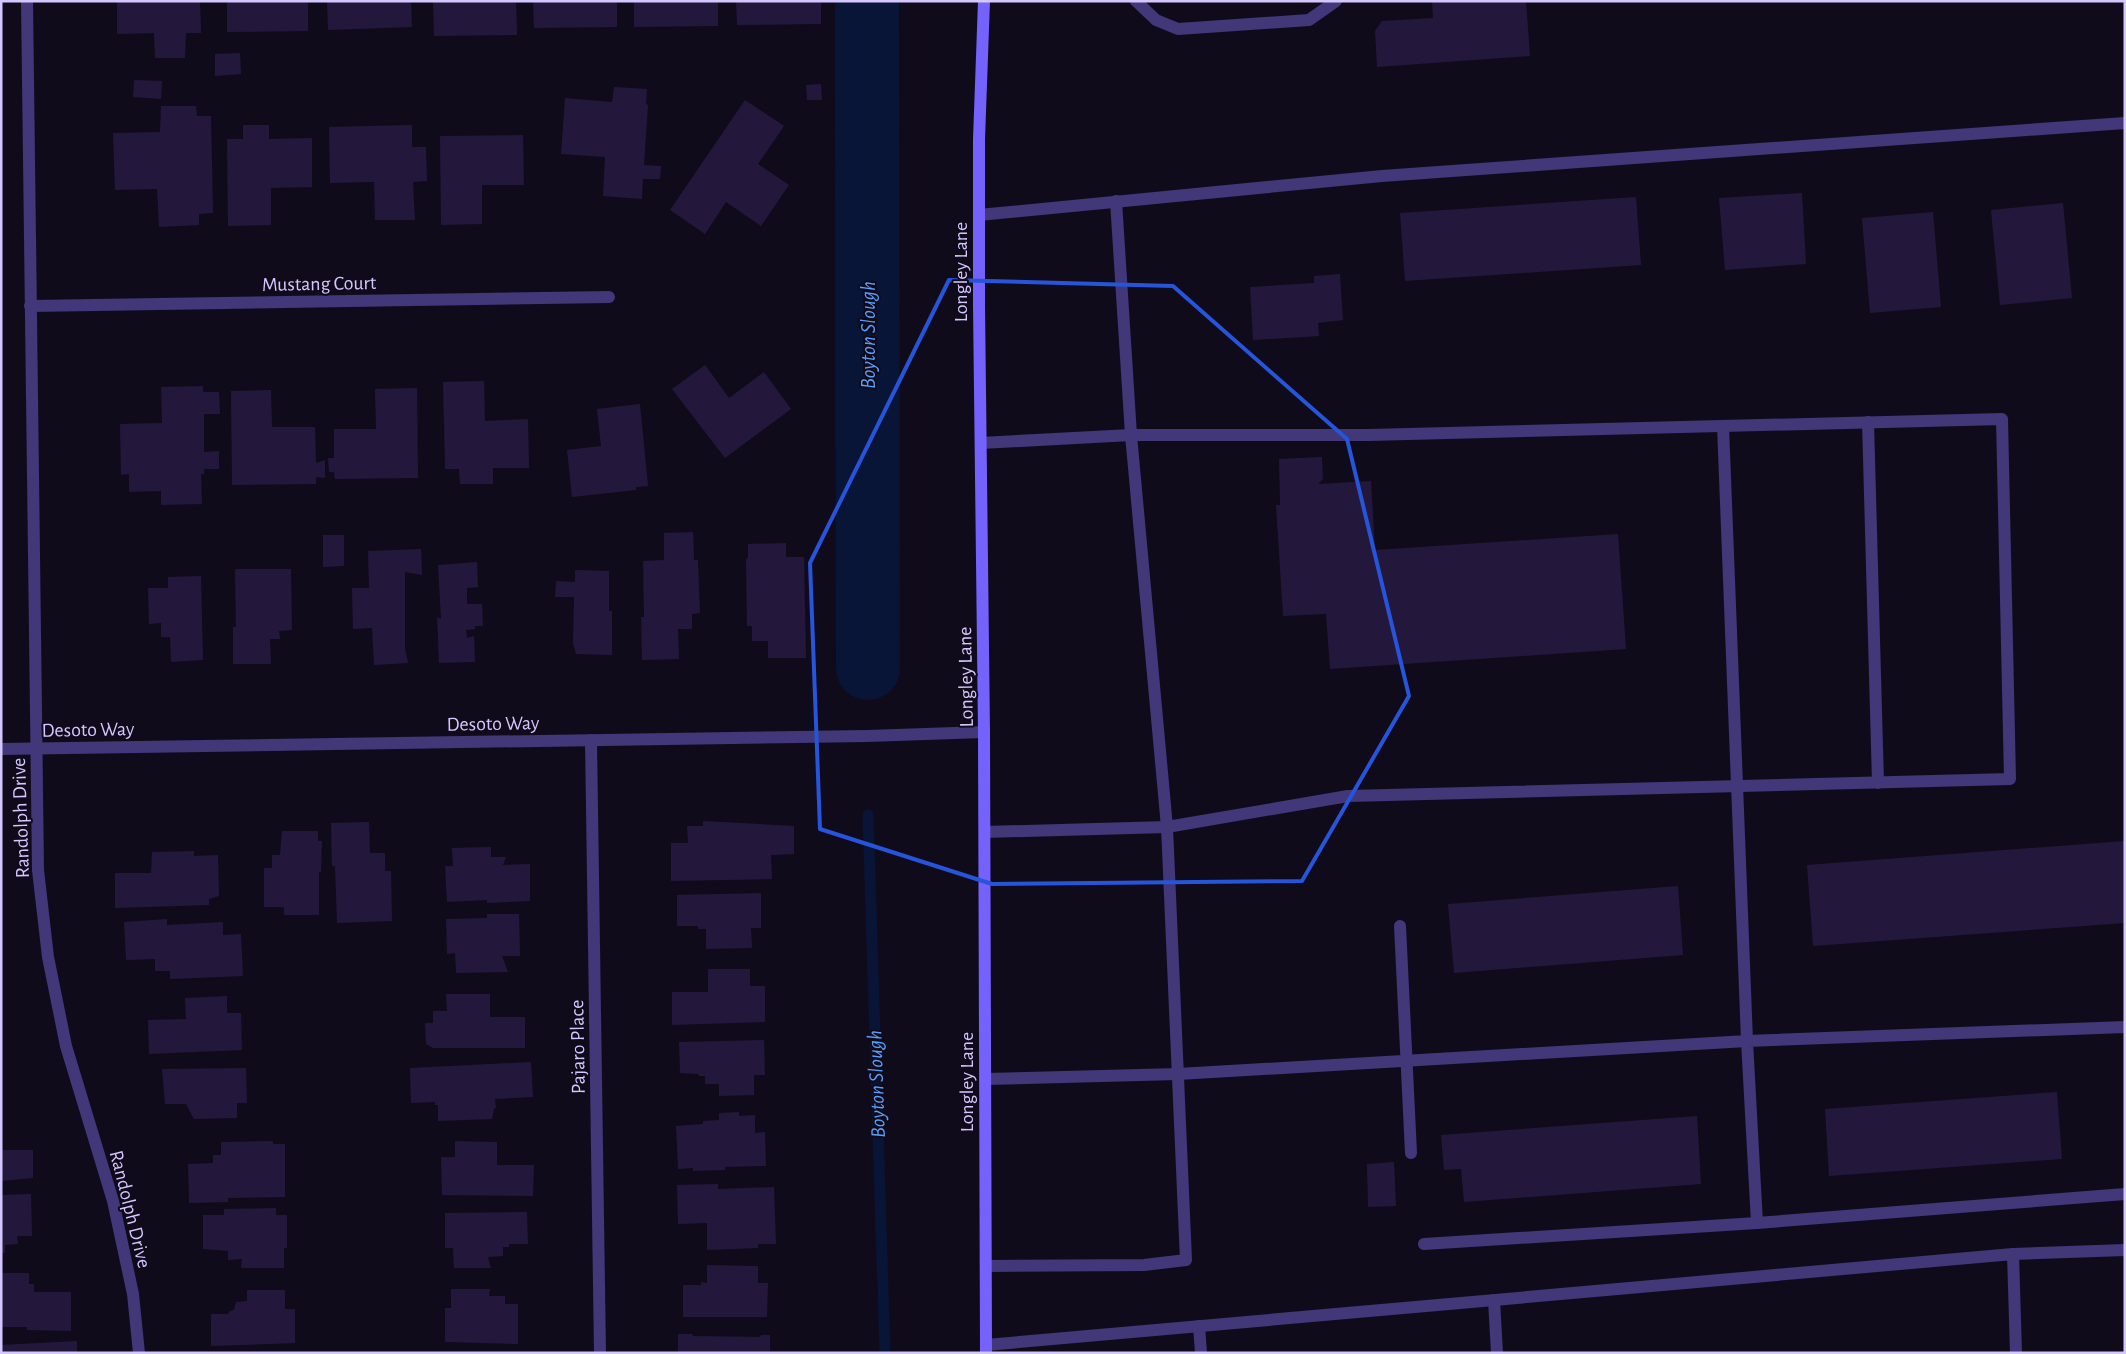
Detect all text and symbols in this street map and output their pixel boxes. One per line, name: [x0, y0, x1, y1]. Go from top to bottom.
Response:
street label: Longley Lane: [951, 222, 971, 322]
street label: Mustang Court: [262, 273, 377, 295]
water label: Boyton Slough: [858, 281, 879, 389]
street label: Longley Lane: [955, 627, 977, 727]
street label: Desoto Way: [446, 713, 540, 735]
street label: Desoto Way: [41, 719, 135, 741]
street label: Randolph Drive: [9, 757, 33, 879]
street label: Pajaro Place: [567, 1000, 589, 1094]
water label: Boyton Slough: [864, 1030, 889, 1138]
street label: Longley Lane: [957, 1032, 977, 1132]
street label: Randolph Drive: [106, 1148, 154, 1270]

